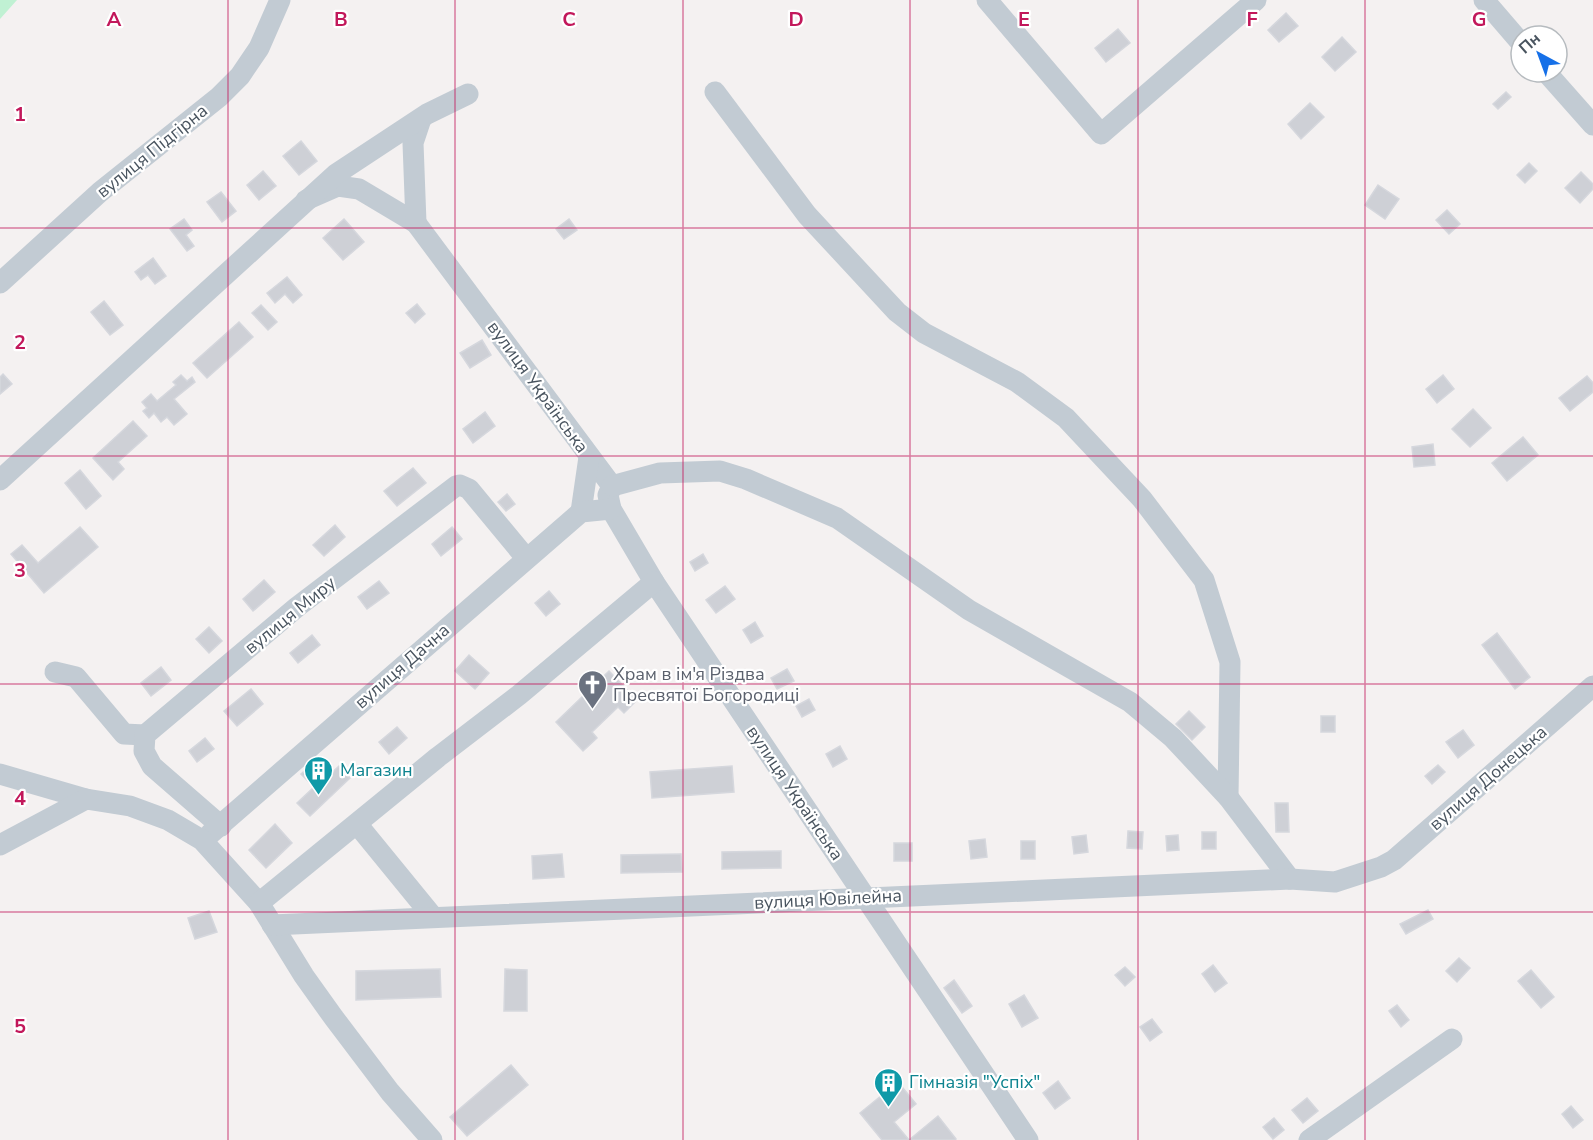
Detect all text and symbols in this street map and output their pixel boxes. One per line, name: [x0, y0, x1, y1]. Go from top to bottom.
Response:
text: A: [107, 6, 122, 33]
text: B: [334, 6, 348, 33]
text: C: [562, 6, 576, 33]
text: D: [788, 6, 804, 33]
text: E: [1018, 6, 1030, 33]
text: F: [1246, 6, 1258, 33]
text: G: [1472, 6, 1486, 33]
north arrow: [1509, 24, 1569, 84]
text: Пн: [1514, 28, 1545, 59]
street label: вулиця Підгірна: [91, 99, 213, 203]
text: 1: [14, 101, 26, 128]
street label: вулиця Українська: [482, 316, 594, 458]
text: 2: [14, 329, 26, 356]
text: 3: [14, 557, 26, 584]
street label: вулиця Миру: [239, 571, 341, 659]
street label: вулиця Дачна: [349, 618, 455, 714]
place label: Храм в ім'я Різдва Пресвятої Богородиці: [613, 662, 799, 707]
church icon: Храм в ім'я Різдва Пресвятої Богородиці: [576, 668, 608, 710]
street label: вулиця Донецька: [1424, 720, 1552, 836]
street label: вулиця Українська: [741, 721, 849, 865]
building icon: Магазин: [303, 754, 335, 796]
place label: Магазин: [340, 758, 413, 782]
text: 4: [14, 785, 26, 812]
street label: вулиця Ювілейна: [753, 883, 903, 915]
text: 5: [14, 1013, 26, 1040]
building icon: Гімназія "Успіх": [872, 1066, 904, 1108]
place label: Гімназія "Успіх": [909, 1070, 1040, 1094]

